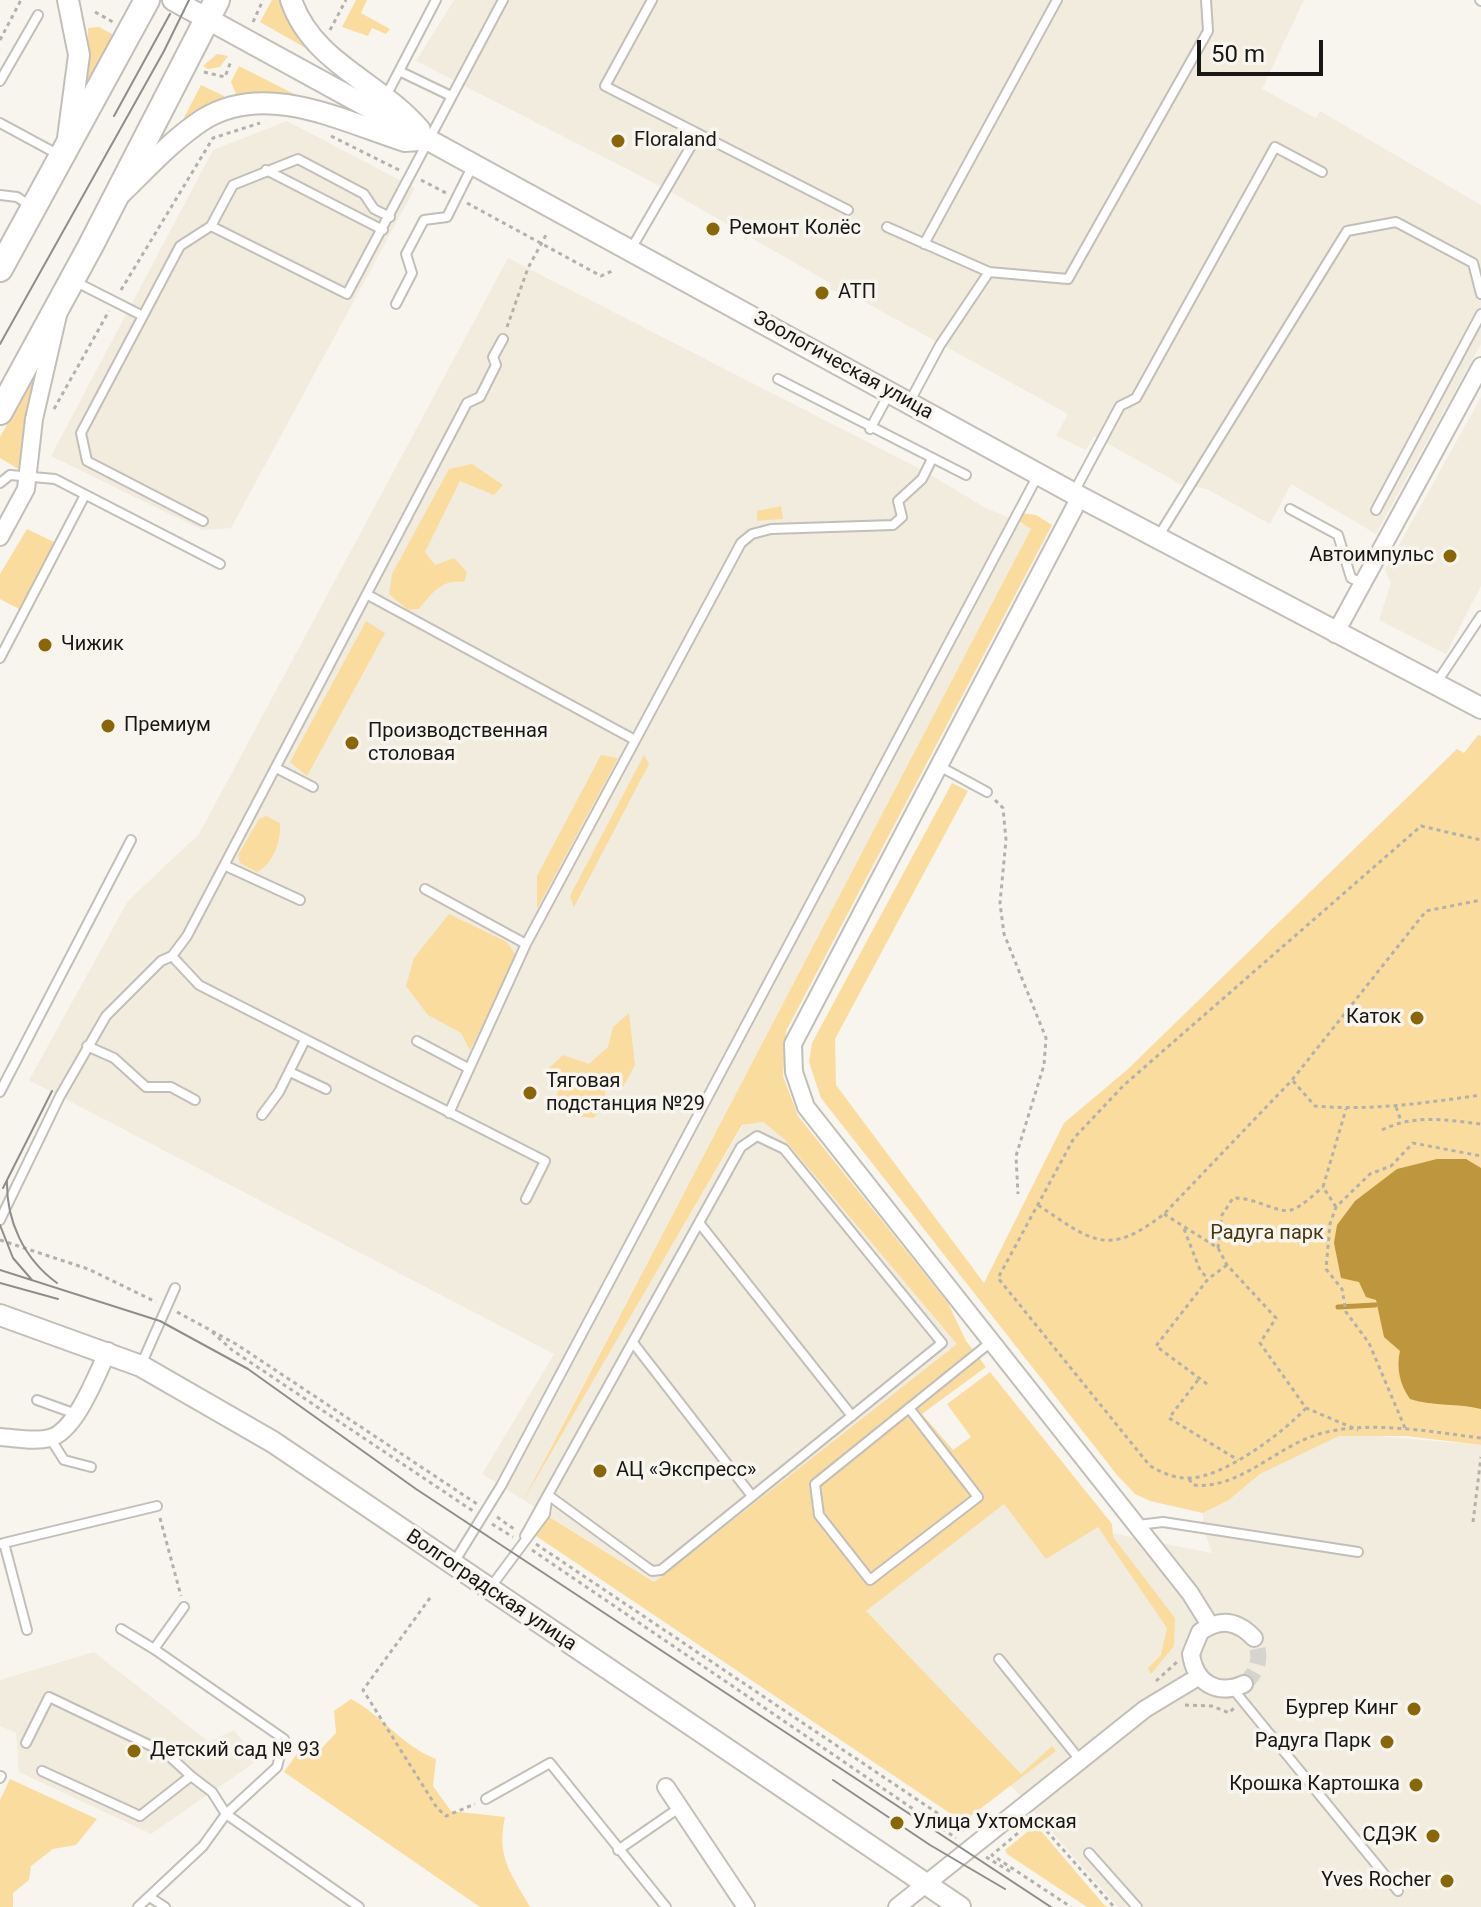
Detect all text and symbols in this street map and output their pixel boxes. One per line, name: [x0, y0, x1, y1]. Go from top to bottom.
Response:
scale bar: [1201, 24, 1327, 74]
text: 50 m: [1211, 40, 1265, 68]
place label: Floraland: [634, 129, 717, 153]
marker: Floraland: [609, 132, 627, 150]
place label: Ремонт Колёс: [729, 217, 861, 241]
marker: Ремонт Колёс: [704, 220, 722, 238]
place label: АТП: [838, 281, 876, 305]
marker: АТП: [813, 284, 831, 302]
street label: Зоологическая улица: [749, 307, 937, 425]
place label: Автоимпульс: [1309, 544, 1434, 568]
marker: Автоимпульс: [1441, 547, 1459, 565]
place label: Чижик: [61, 633, 124, 657]
marker: Чижик: [36, 636, 54, 654]
place label: Премиум: [124, 714, 211, 738]
marker: Премиум: [99, 717, 117, 735]
place label: Производственная столовая: [368, 720, 548, 767]
marker: Производственная столовая: [343, 734, 361, 752]
place label: Каток: [1346, 1006, 1401, 1030]
marker: Каток: [1408, 1009, 1426, 1027]
place label: Тяговая подстанция №29: [546, 1070, 705, 1117]
marker: Тяговая подстанция №29: [521, 1084, 539, 1102]
park label: Радуга парк: [1210, 1222, 1324, 1246]
place label: АЦ «Экспресс»: [616, 1459, 756, 1483]
marker: АЦ «Экспресс»: [591, 1462, 609, 1480]
street label: Волгоградская улица: [401, 1525, 581, 1657]
place label: Бургер Кинг: [1286, 1697, 1398, 1721]
marker: Бургер Кинг: [1405, 1700, 1423, 1718]
place label: Радуга Парк: [1255, 1730, 1371, 1754]
marker: Радуга Парк: [1378, 1733, 1396, 1751]
place label: Детский сад № 93: [150, 1739, 320, 1763]
marker: Детский сад № 93: [125, 1742, 143, 1760]
place label: Крошка Картошка: [1229, 1773, 1400, 1797]
marker: Крошка Картошка: [1407, 1776, 1425, 1794]
place label: Улица Ухтомская: [913, 1811, 1077, 1835]
marker: Улица Ухтомская: [888, 1814, 906, 1832]
place label: СДЭК: [1363, 1824, 1417, 1848]
marker: СДЭК: [1424, 1827, 1442, 1845]
place label: Yves Rocher: [1321, 1869, 1431, 1893]
marker: Yves Rocher: [1438, 1872, 1456, 1890]

